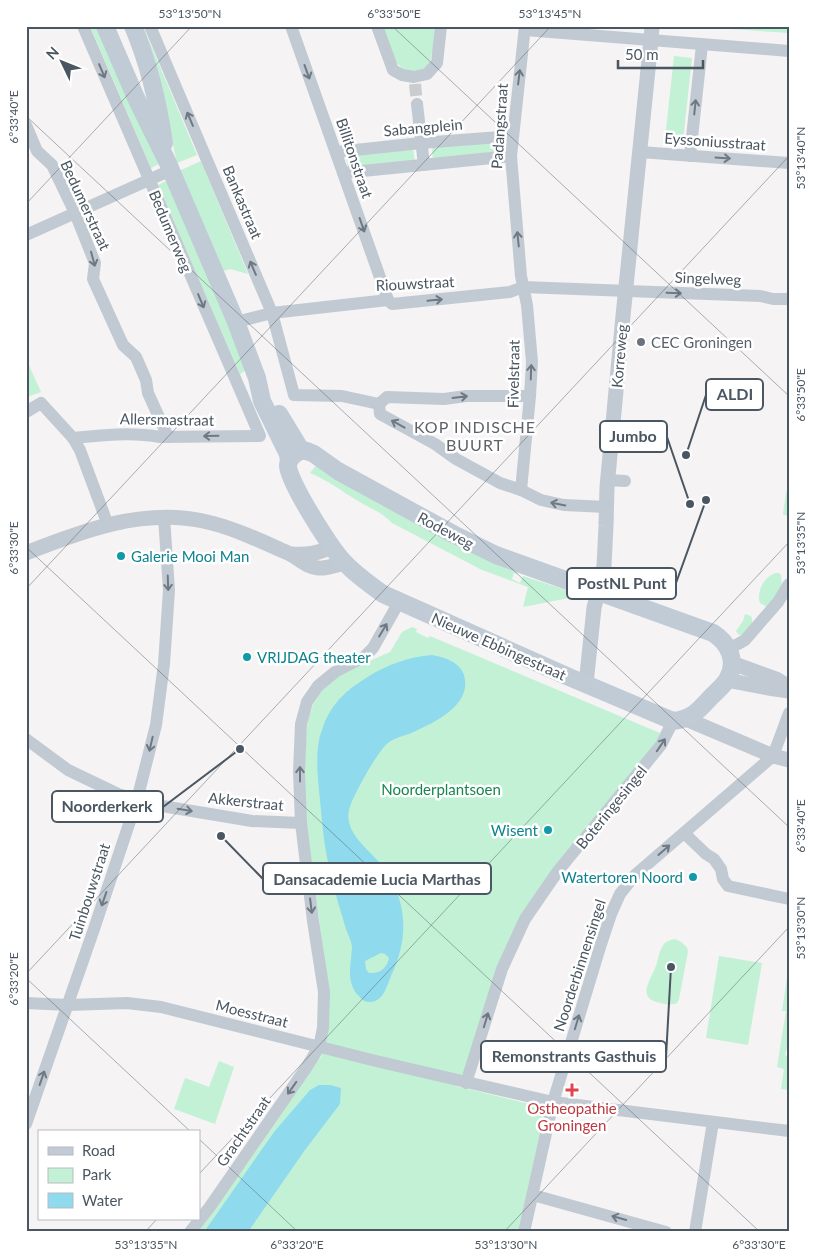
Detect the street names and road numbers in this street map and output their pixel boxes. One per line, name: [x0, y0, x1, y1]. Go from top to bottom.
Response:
street label: Padangstraat: [487, 82, 511, 169]
street label: Sabangplein: [383, 115, 463, 139]
street label: Billitonstraat: [333, 116, 377, 201]
street label: Eyssoniusstraat: [664, 128, 767, 154]
street label: Bedumerstraat: [57, 157, 115, 253]
street label: Bankastraat: [219, 163, 267, 242]
street label: Bedumerweg: [146, 187, 196, 275]
street label: Singelweg: [674, 268, 742, 288]
street label: Riouwstraat: [375, 272, 455, 294]
street label: Korreweg: [607, 323, 631, 389]
street label: Fivelstraat: [503, 339, 523, 408]
street label: Allersmastraat: [120, 409, 215, 429]
street label: Rodeweg: [415, 508, 477, 552]
street label: Nieuwe Ebbingestraat: [429, 608, 569, 684]
street label: Boteringesingel: [572, 762, 650, 852]
street label: Akkerstraat: [207, 788, 285, 814]
street label: Tuinbouwstraat: [65, 840, 114, 943]
street label: Noorderbinnensingel: [549, 897, 609, 1033]
street label: Moesstraat: [214, 995, 291, 1031]
street label: Grachtstraat: [212, 1092, 274, 1170]

